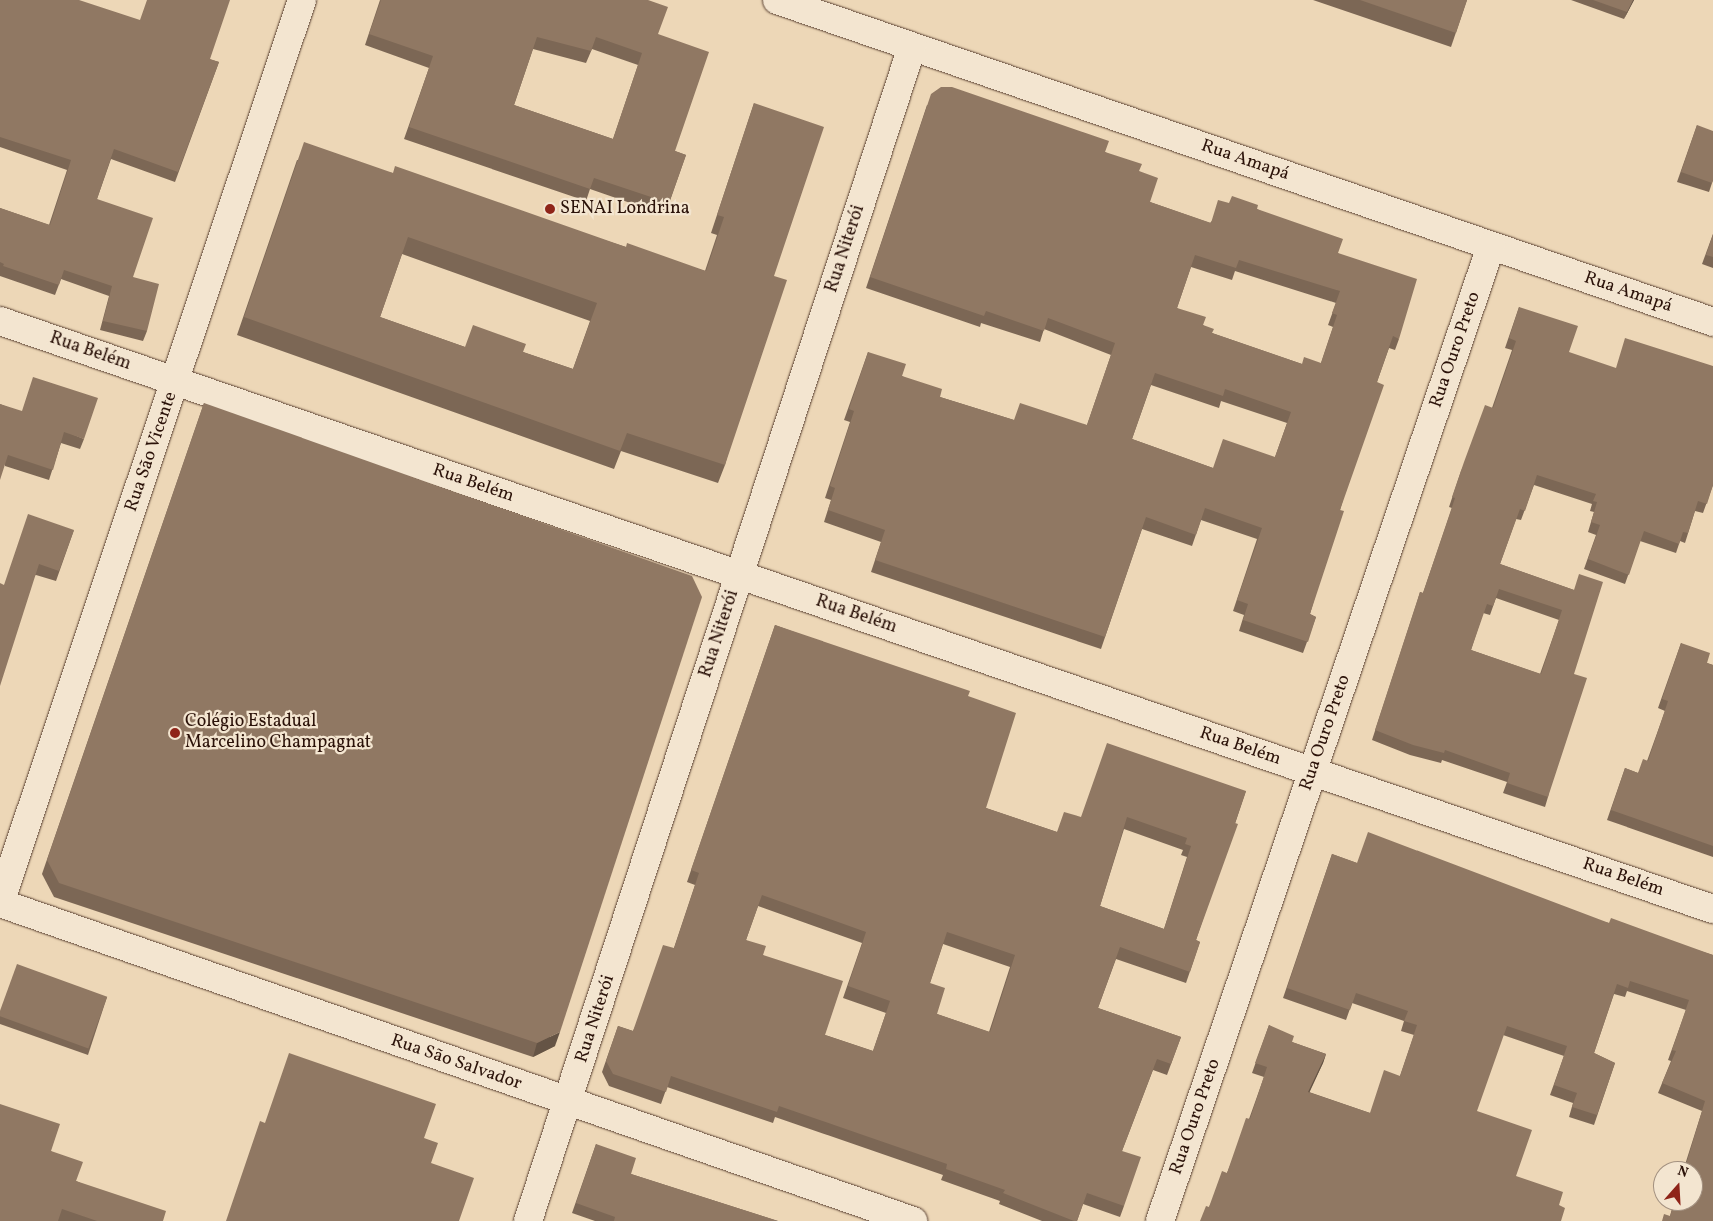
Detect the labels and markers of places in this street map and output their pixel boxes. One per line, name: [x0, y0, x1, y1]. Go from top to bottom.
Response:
place label: SENAI Londrina: [560, 198, 690, 220]
marker: SENAI Londrina: [544, 203, 556, 215]
place label: Colégio Estadual Marcelino Champagnat: [185, 712, 371, 754]
marker: Colégio Estadual Marcelino Champagnat: [169, 727, 181, 739]

